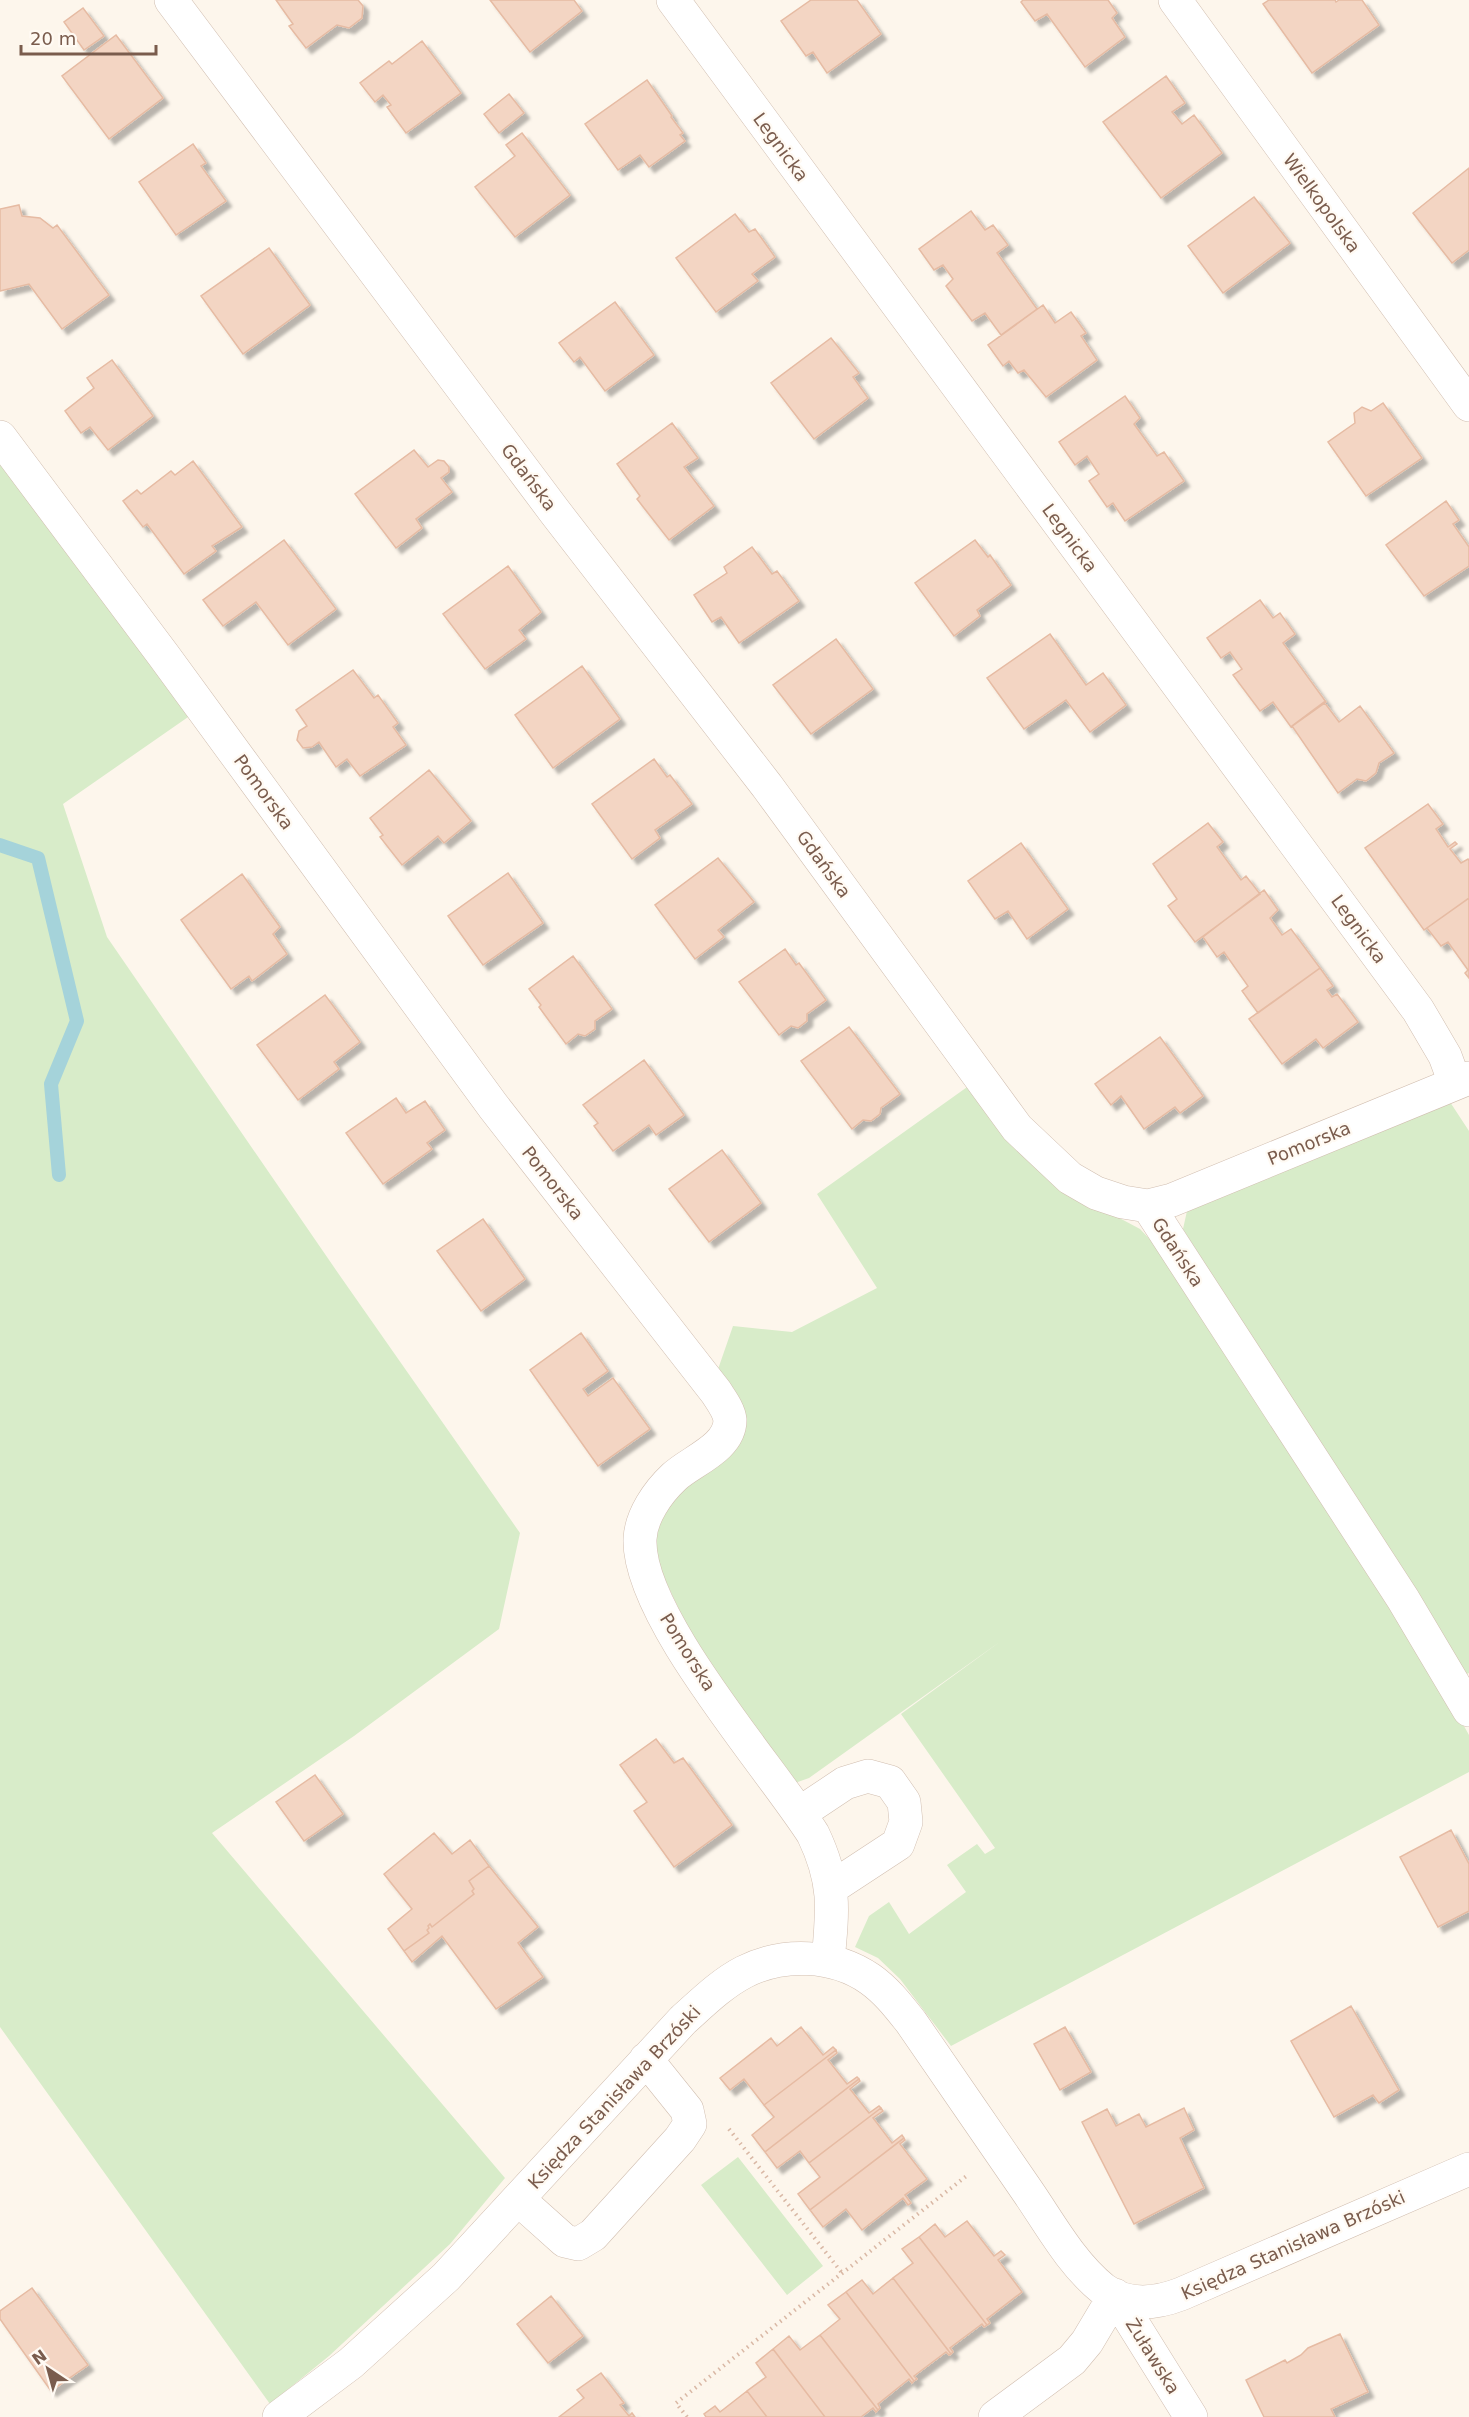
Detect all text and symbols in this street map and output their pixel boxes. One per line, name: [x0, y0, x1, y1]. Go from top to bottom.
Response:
scale bar: [21, 18, 156, 56]
text: 20 m: [30, 28, 76, 49]
street label: Legnicka: [749, 109, 813, 185]
street label: Wielkopolska: [1279, 149, 1365, 257]
street label: Gdańska: [497, 439, 561, 515]
street label: Legnicka: [1038, 500, 1102, 576]
street label: Pomorska: [230, 750, 298, 834]
street label: Gdańska: [792, 826, 856, 902]
street label: Legnicka: [1327, 891, 1391, 967]
street label: Pomorska: [1264, 1117, 1354, 1169]
street label: Pomorska: [518, 1142, 588, 1224]
street label: Gdańska: [1148, 1213, 1208, 1291]
street label: Pomorska: [656, 1609, 720, 1695]
street label: Księdza Stanisława Brzóski: [524, 2001, 704, 2193]
street label: Księdza Stanisława Brzóski: [1178, 2186, 1408, 2304]
street label: Żuławska: [1122, 2314, 1184, 2398]
north arrow: [18, 2339, 78, 2399]
text: N: [28, 2346, 50, 2369]

